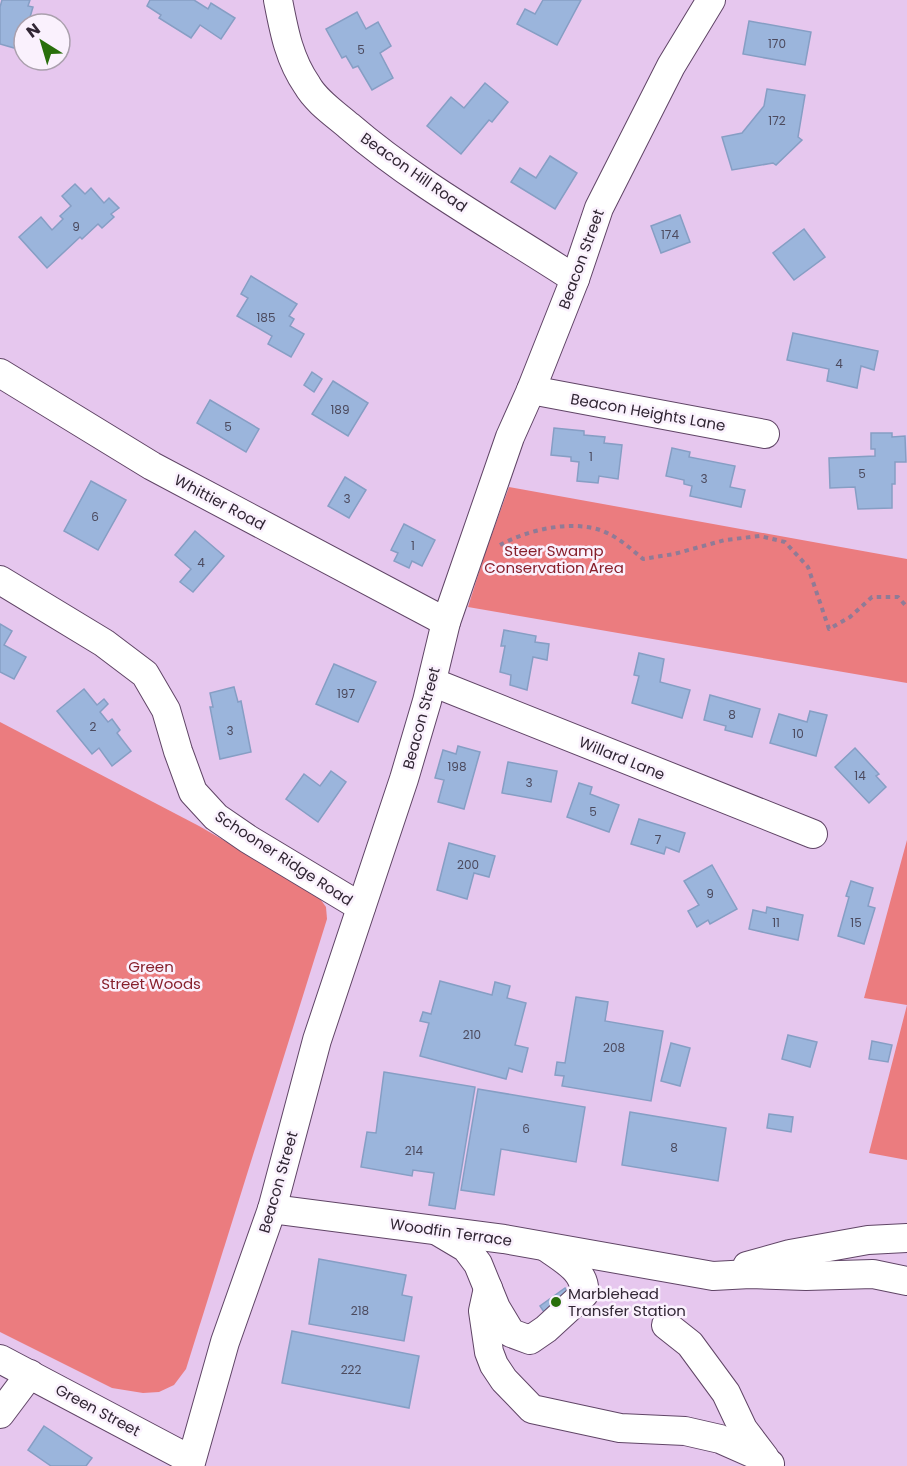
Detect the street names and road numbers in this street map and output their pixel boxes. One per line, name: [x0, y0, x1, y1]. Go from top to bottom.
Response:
street label: Beacon Hill Road: [357, 127, 471, 217]
street label: Beacon Street: [553, 206, 609, 312]
street label: Beacon Heights Lane: [569, 388, 727, 436]
street label: Whittier Road: [171, 469, 269, 535]
street label: Beacon Street: [397, 665, 445, 771]
street label: Willard Lane: [576, 731, 668, 785]
street label: Schooner Ridge Road: [211, 805, 357, 911]
street label: Beacon Street: [253, 1129, 303, 1235]
street label: Woodfin Terrace: [388, 1213, 514, 1251]
street label: Green Street: [52, 1379, 144, 1441]

